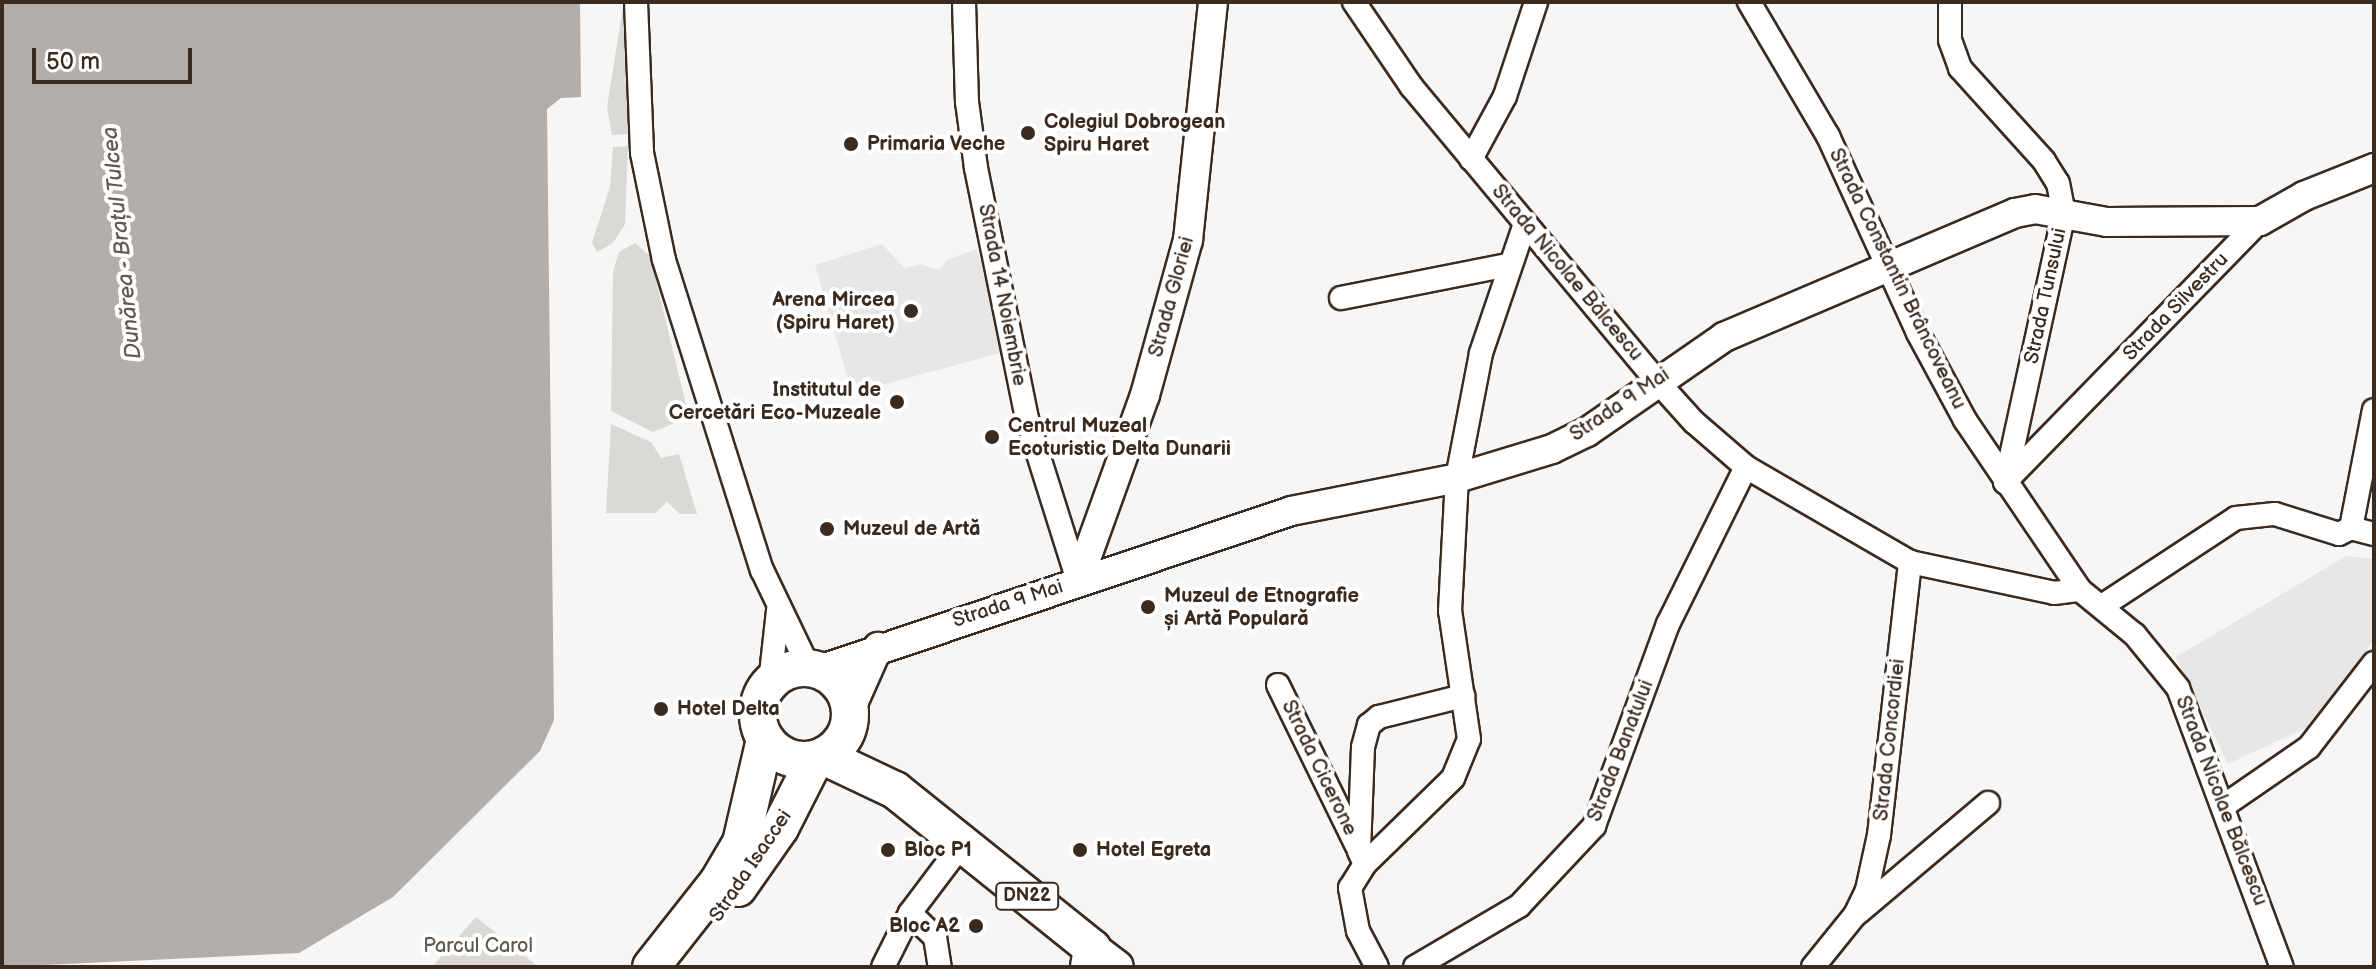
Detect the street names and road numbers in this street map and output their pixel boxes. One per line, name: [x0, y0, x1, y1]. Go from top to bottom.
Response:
street label: Strada Constantin Brâncoveanu: [1823, 145, 1971, 413]
street label: Strada Nicolae Bălcescu: [1486, 180, 1648, 366]
street label: Strada 14 Noiembrie: [973, 202, 1031, 388]
street label: Strada Tunsului: [2020, 226, 2072, 366]
street label: Strada Gloriei: [1144, 234, 1200, 360]
street label: Strada Silvestru: [2118, 248, 2234, 366]
street label: Strada 9 Mai: [1566, 363, 1674, 447]
street label: Strada 9 Mai: [950, 575, 1066, 633]
street label: Strada Concordiei: [1870, 658, 1910, 822]
street label: Strada Banatului: [1583, 677, 1659, 825]
street label: Strada Nicolae Bălcescu: [2170, 693, 2272, 909]
street label: Strada Cicerone: [1276, 697, 1362, 839]
street label: Strada Isaccei: [705, 805, 797, 927]
road number: DN22: [995, 882, 1059, 910]

